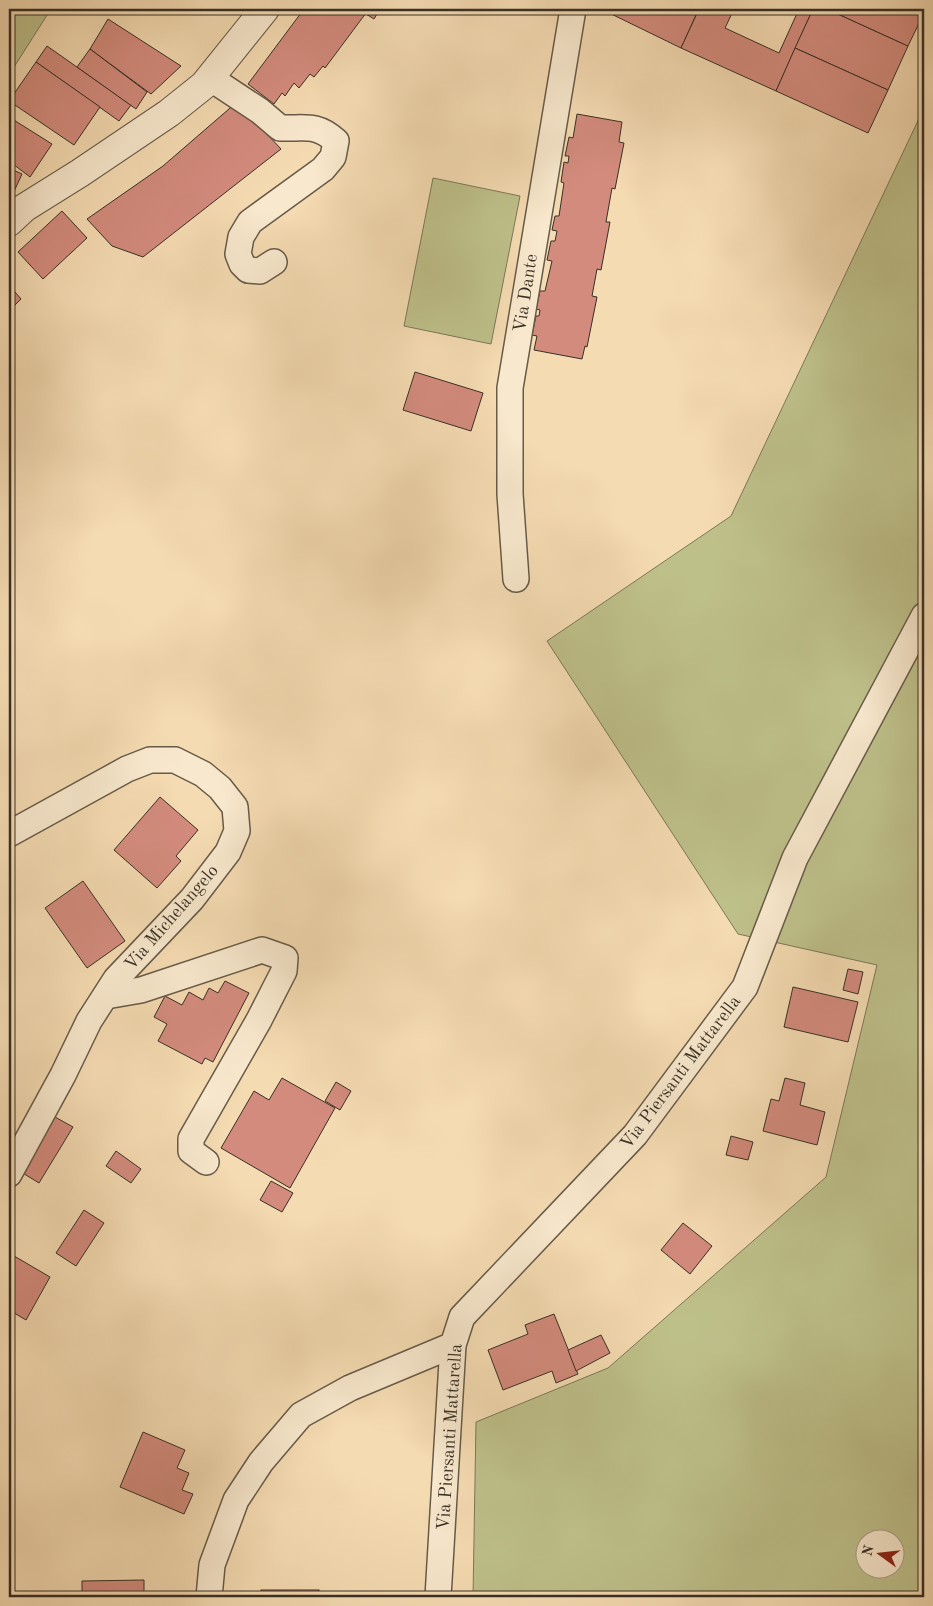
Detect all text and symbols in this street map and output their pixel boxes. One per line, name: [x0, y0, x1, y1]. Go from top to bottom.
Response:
street label: Via Dante: [511, 253, 541, 334]
street label: Via Michelangelo: [121, 862, 222, 974]
street label: Via Piersanti Mattarella: [617, 992, 744, 1153]
street label: Via Piersanti Mattarella: [434, 1343, 466, 1531]
north arrow: [856, 1528, 906, 1578]
text: N: [860, 1544, 877, 1558]

